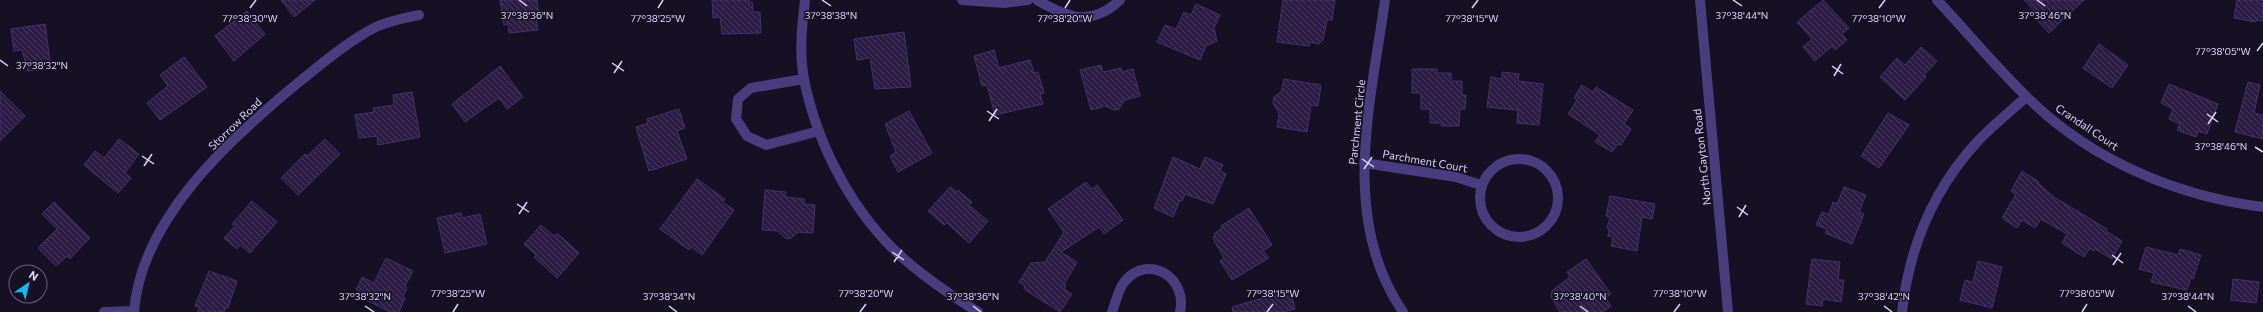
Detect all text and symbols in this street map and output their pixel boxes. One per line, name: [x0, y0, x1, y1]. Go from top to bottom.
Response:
text: 37°38'36"N: [501, 9, 553, 21]
text: 37°38'38"N: [805, 9, 857, 21]
text: 37°38'44"N: [1716, 9, 1768, 21]
text: 37°38'46"N: [2019, 9, 2071, 21]
text: 77°38'30"W: [222, 12, 278, 24]
text: 77°38'25"W: [631, 12, 685, 24]
text: 77°38'20"W: [1037, 12, 1093, 24]
text: 77°38'15"W: [1445, 12, 1499, 24]
text: 77°38'10"W: [1852, 12, 1906, 24]
text: 77°38'05"W: [2195, 45, 2251, 57]
text: 37°38'32"N: [16, 59, 68, 71]
street label: Parchment Circle: [1346, 79, 1367, 165]
street label: Storrow Road: [205, 95, 264, 152]
street label: Crandall Court: [2053, 101, 2122, 153]
street label: North Gayton Road: [1690, 108, 1713, 206]
text: 37°38'46"N: [2195, 140, 2247, 152]
street label: Parchment Court: [1382, 147, 1469, 174]
north arrow: [8, 264, 48, 304]
text: N: [27, 268, 41, 283]
text: 77°38'25"W: [431, 287, 485, 299]
text: 77°38'20"W: [838, 287, 894, 299]
text: 77°38'15"W: [1246, 287, 1300, 299]
text: 77°38'10"W: [1653, 287, 1707, 299]
text: 77°38'05"W: [2059, 287, 2115, 299]
text: 37°38'32"N: [339, 290, 391, 302]
text: 37°38'34"N: [643, 290, 695, 302]
text: 37°38'36"N: [947, 290, 999, 302]
text: 37°38'40"N: [1553, 290, 1607, 302]
text: 37°38'42"N: [1858, 290, 1910, 302]
text: 37°38'44"N: [2162, 290, 2214, 302]

